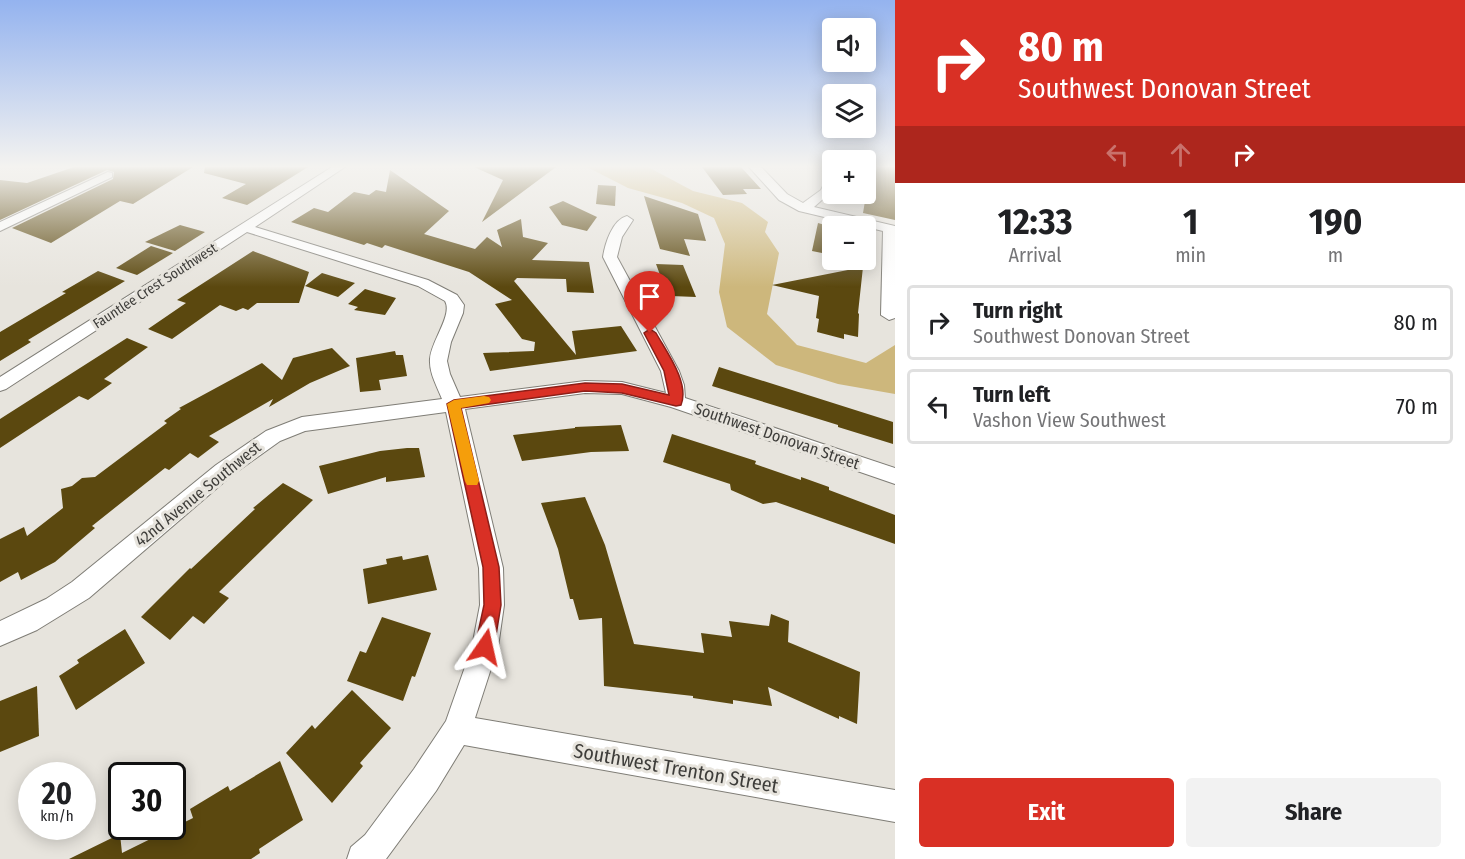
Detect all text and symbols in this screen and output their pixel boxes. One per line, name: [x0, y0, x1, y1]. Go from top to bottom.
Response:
map controls: [822, 18, 876, 270]
button: sound: [822, 18, 876, 72]
text: 80 m: [1018, 22, 1104, 72]
icon: right: [919, 24, 997, 102]
text: Southwest Donovan Street: [1018, 73, 1311, 105]
button: layers: [822, 84, 876, 138]
icon: left: [1101, 138, 1134, 171]
icon: ahead: [1164, 138, 1197, 171]
icon: right: [1227, 138, 1260, 171]
button: +: [822, 150, 876, 204]
text: 12:33: [998, 200, 1072, 244]
text: 1: [1183, 200, 1198, 244]
text: 190: [1309, 200, 1362, 244]
button: −: [822, 216, 876, 270]
street label: Fauntlee Crest Southwest: [90, 239, 221, 332]
text: Arrival: [1009, 243, 1062, 267]
text: min: [1175, 243, 1206, 267]
text: m: [1328, 243, 1343, 267]
pin: [624, 271, 675, 333]
icon: arrive: [633, 280, 666, 313]
text: Turn right: [973, 297, 1062, 324]
icon: right: [922, 306, 955, 339]
text: 80 m: [1393, 309, 1438, 336]
text: Southwest Donovan Street: [973, 324, 1190, 348]
text: Turn left: [973, 381, 1051, 408]
icon: left: [922, 390, 955, 423]
text: 70 m: [1396, 393, 1438, 420]
street label: Southwest Donovan Street: [692, 399, 863, 473]
text: Vashon View Southwest: [973, 408, 1166, 432]
street label: 42nd Avenue Southwest: [131, 437, 265, 550]
position arrow: [453, 615, 517, 679]
street label: Southwest Trenton Street: [572, 738, 781, 798]
speed limit sign: 30: [108, 762, 186, 840]
text: 20: [42, 776, 72, 812]
button: Exit: [919, 778, 1174, 847]
button: Share: [1186, 778, 1441, 847]
text: km/h: [40, 807, 74, 825]

